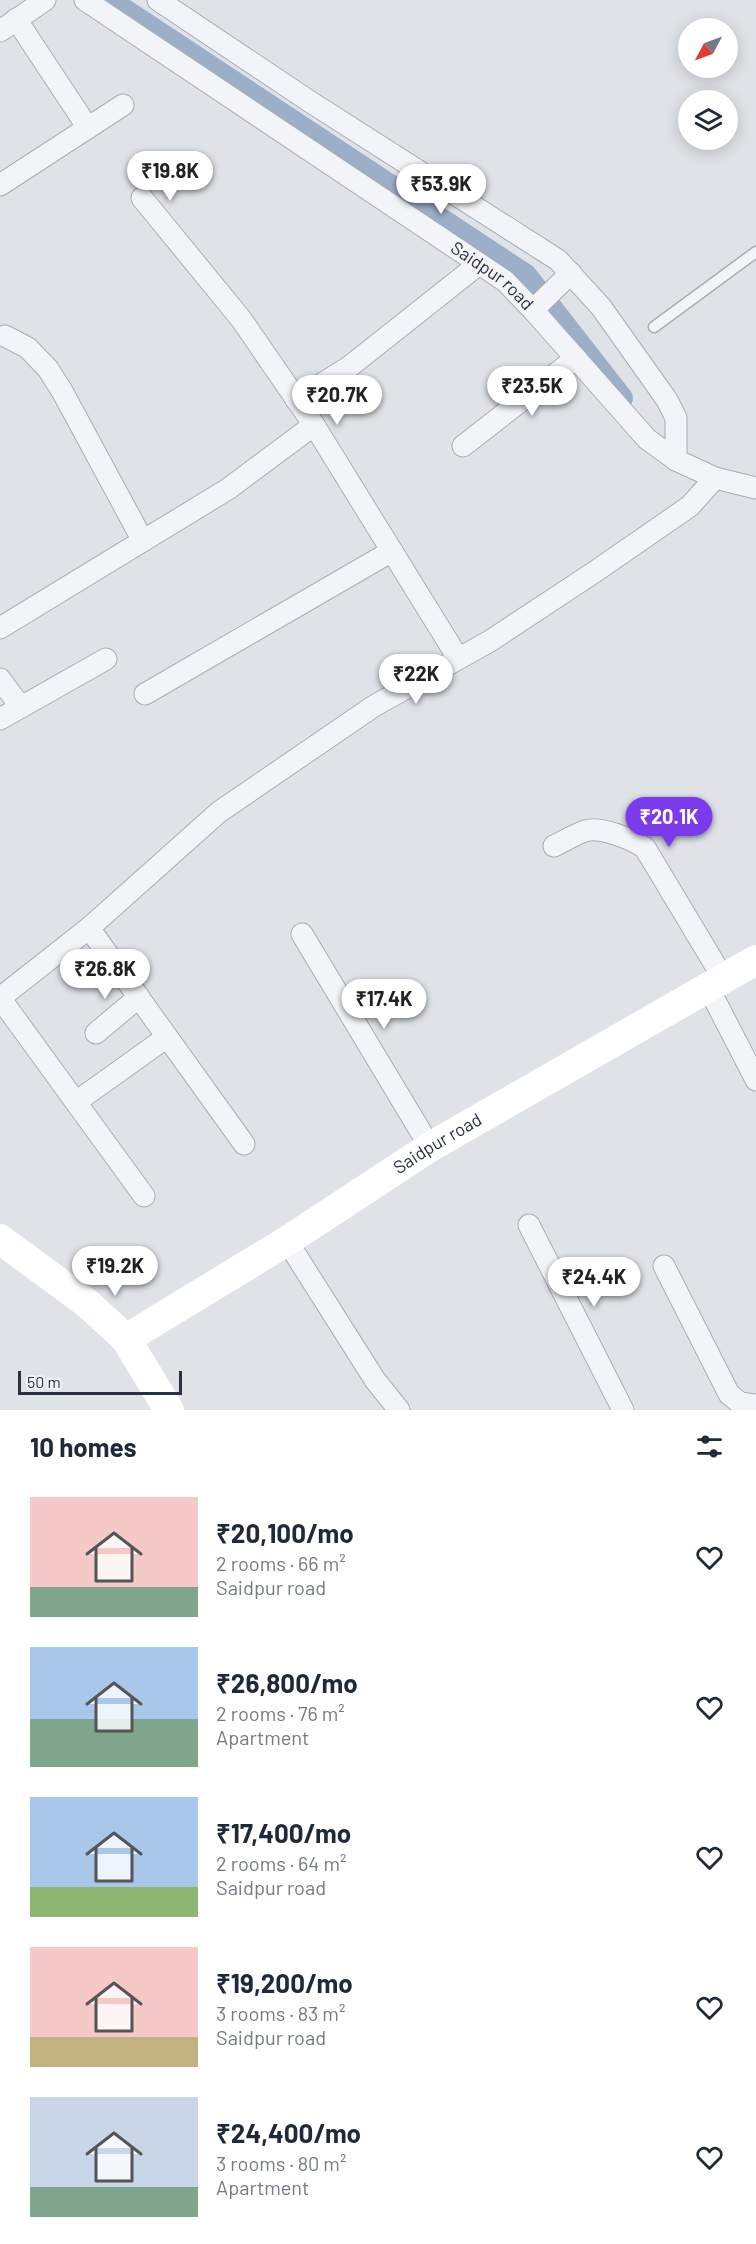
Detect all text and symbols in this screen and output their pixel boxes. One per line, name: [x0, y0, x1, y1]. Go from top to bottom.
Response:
north arrow: [678, 18, 738, 78]
map controls: [678, 18, 738, 150]
button: layers: [678, 90, 738, 150]
pin: ₹19.8K: [121, 151, 219, 202]
text: ₹19.8K: [141, 158, 199, 182]
pin: ₹53.9K: [392, 164, 490, 215]
text: ₹53.9K: [410, 171, 472, 195]
street label: Saidpur road: [447, 236, 539, 314]
pin: ₹23.5K: [483, 366, 581, 417]
text: ₹23.5K: [501, 373, 563, 397]
pin: ₹20.7K: [288, 375, 386, 426]
text: ₹20.7K: [306, 382, 368, 406]
pin: ₹22K: [380, 654, 452, 705]
text: ₹22K: [393, 661, 439, 685]
pin: ₹20.1K: [620, 797, 718, 848]
text: ₹20.1K: [639, 804, 699, 828]
pin: ₹26.8K: [56, 949, 154, 1000]
text: ₹26.8K: [74, 956, 136, 980]
pin: ₹17.4K: [335, 979, 433, 1030]
text: ₹17.4K: [355, 986, 413, 1010]
street label: Saidpur road: [389, 1108, 485, 1178]
pin: ₹19.2K: [66, 1246, 164, 1297]
text: ₹19.2K: [86, 1253, 144, 1277]
pin: ₹24.4K: [545, 1257, 643, 1308]
text: ₹24.4K: [562, 1264, 626, 1288]
scale bar: [18, 1368, 182, 1396]
text: 50 m: [27, 1372, 61, 1391]
icon: filters: [693, 1430, 726, 1463]
text: 10 homes: [30, 1431, 137, 1462]
text: ₹20,100/mo: [216, 1517, 354, 1548]
icon: home: [78, 1521, 150, 1593]
icon: heart: [693, 1541, 726, 1574]
text: 2 rooms · 66 m²: [216, 1551, 346, 1575]
text: Saidpur road: [216, 1575, 326, 1599]
text: ₹26,800/mo: [216, 1667, 358, 1698]
icon: home: [78, 1671, 150, 1743]
icon: heart: [693, 1691, 726, 1724]
text: 2 rooms · 76 m²: [216, 1701, 345, 1725]
text: Apartment: [216, 1725, 309, 1749]
text: ₹17,400/mo: [216, 1817, 351, 1848]
icon: home: [78, 1821, 150, 1893]
icon: heart: [693, 1841, 726, 1874]
text: 2 rooms · 64 m²: [216, 1851, 346, 1875]
text: Saidpur road: [216, 1875, 326, 1899]
text: ₹19,200/mo: [216, 1967, 353, 1998]
icon: home: [78, 1971, 150, 2043]
icon: heart: [693, 1991, 726, 2024]
text: 3 rooms · 83 m²: [216, 2001, 345, 2025]
text: Saidpur road: [216, 2025, 326, 2049]
text: ₹24,400/mo: [216, 2117, 361, 2148]
icon: home: [78, 2121, 150, 2193]
icon: heart: [693, 2141, 726, 2174]
text: 3 rooms · 80 m²: [216, 2151, 346, 2175]
text: Apartment: [216, 2175, 309, 2199]

